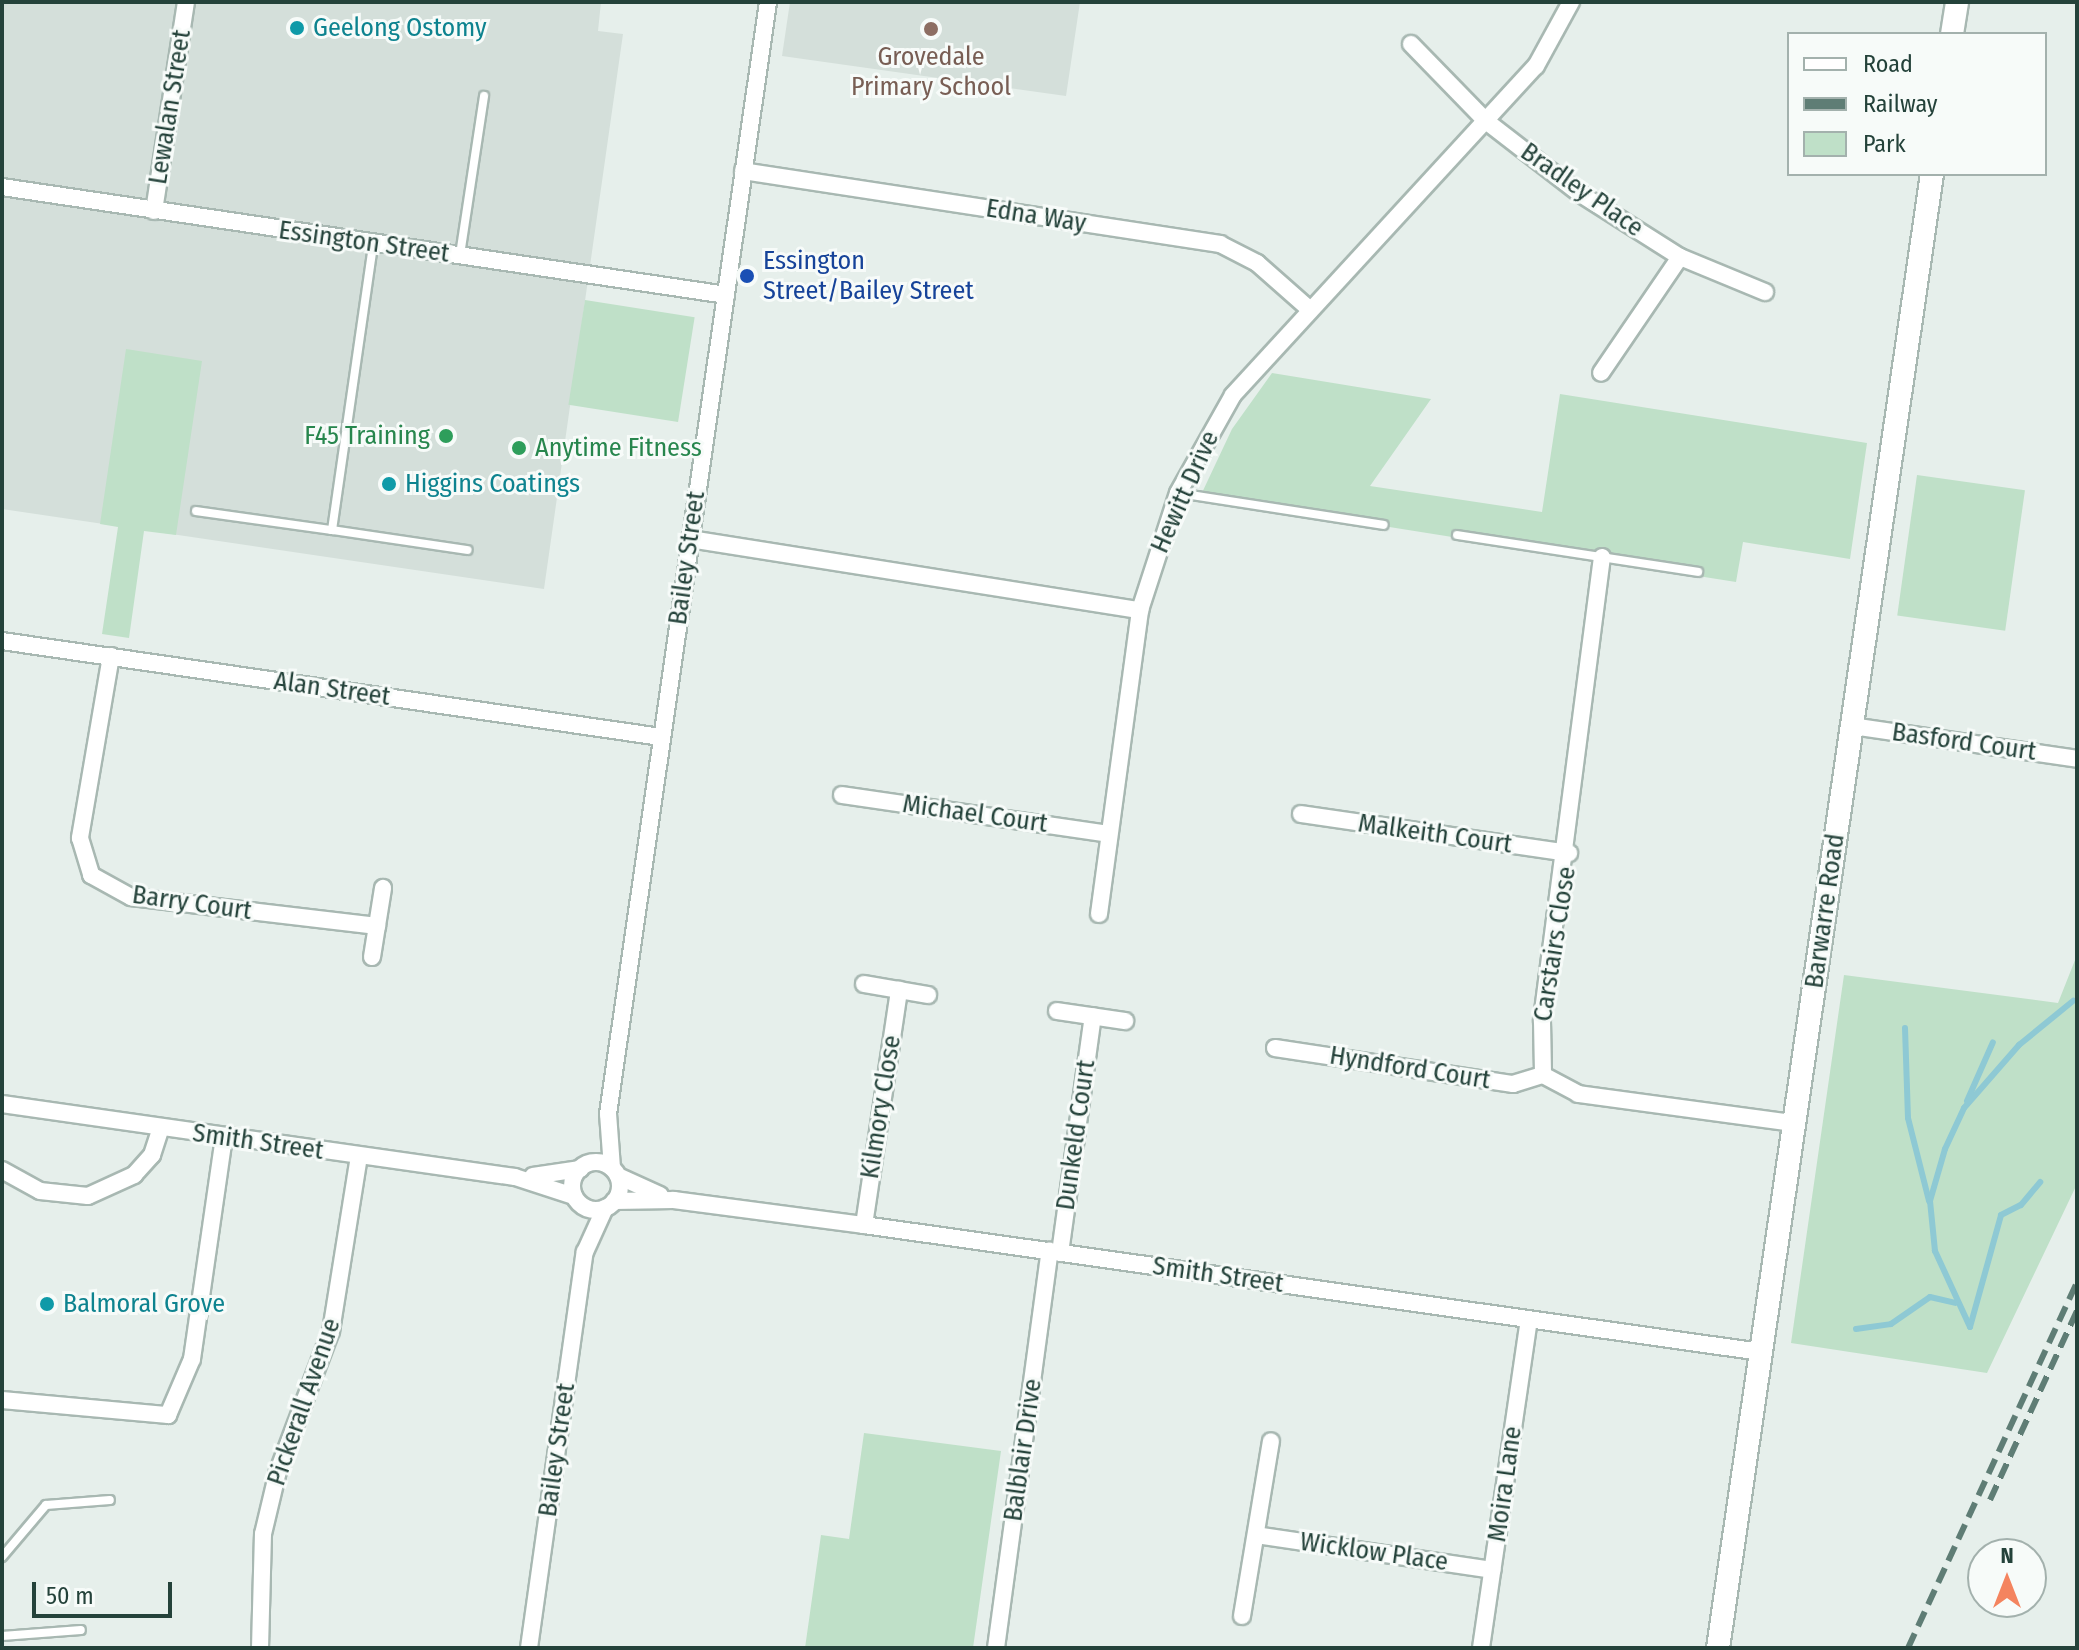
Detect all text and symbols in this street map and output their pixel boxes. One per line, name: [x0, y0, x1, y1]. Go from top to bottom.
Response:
place label: Geelong Ostomy: [313, 12, 487, 44]
marker: Geelong Ostomy: [288, 19, 306, 37]
marker: Grovedale Primary School: [922, 20, 940, 38]
street label: Lewalan Street: [142, 27, 198, 187]
legend: [1787, 32, 2047, 176]
place label: Grovedale Primary School: [851, 41, 1011, 102]
text: Road: [1863, 50, 1913, 78]
text: Railway: [1863, 90, 1938, 118]
text: Park: [1863, 130, 1906, 158]
street label: Bradley Place: [1515, 136, 1649, 244]
street label: Edna Way: [984, 193, 1088, 239]
street label: Essington Street: [277, 215, 451, 269]
place label: Essington Street/Bailey Street: [763, 245, 974, 306]
marker: Essington Street/Bailey Street: [738, 267, 756, 285]
place label: F45 Training: [304, 420, 430, 452]
street label: Hewitt Drive: [1144, 426, 1226, 558]
marker: F45 Training: [437, 427, 455, 445]
place label: Anytime Fitness: [535, 432, 702, 464]
marker: Anytime Fitness: [510, 439, 528, 457]
place label: Higgins Coatings: [405, 468, 580, 500]
marker: Higgins Coatings: [380, 475, 398, 493]
street label: Bailey Street: [662, 489, 712, 627]
street label: Alan Street: [272, 665, 392, 713]
street label: Basford Court: [1890, 716, 2038, 768]
street label: Michael Court: [901, 788, 1049, 840]
street label: Malkeith Court: [1356, 808, 1514, 860]
street label: Barwarre Road: [1799, 832, 1851, 990]
street label: Carstairs Close: [1527, 864, 1583, 1024]
street label: Barry Court: [130, 879, 254, 927]
street label: Kilmory Close: [854, 1033, 908, 1181]
street label: Hyndford Court: [1327, 1040, 1493, 1096]
street label: Dunkeld Court: [1050, 1058, 1102, 1212]
street label: Smith Street: [191, 1117, 325, 1167]
street label: Smith Street: [1151, 1250, 1285, 1300]
place label: Balmoral Grove: [63, 1288, 225, 1320]
marker: Balmoral Grove: [38, 1295, 56, 1313]
street label: Pickerall Avenue: [261, 1314, 347, 1490]
street label: Balblair Drive: [998, 1377, 1048, 1523]
street label: Bailey Street: [532, 1381, 582, 1519]
street label: Moira Lane: [1481, 1424, 1529, 1544]
street label: Wicklow Place: [1298, 1526, 1450, 1578]
north arrow: [1967, 1538, 2047, 1618]
text: N: [2000, 1542, 2014, 1569]
scale bar: [36, 1566, 176, 1616]
text: 50 m: [46, 1582, 94, 1610]

